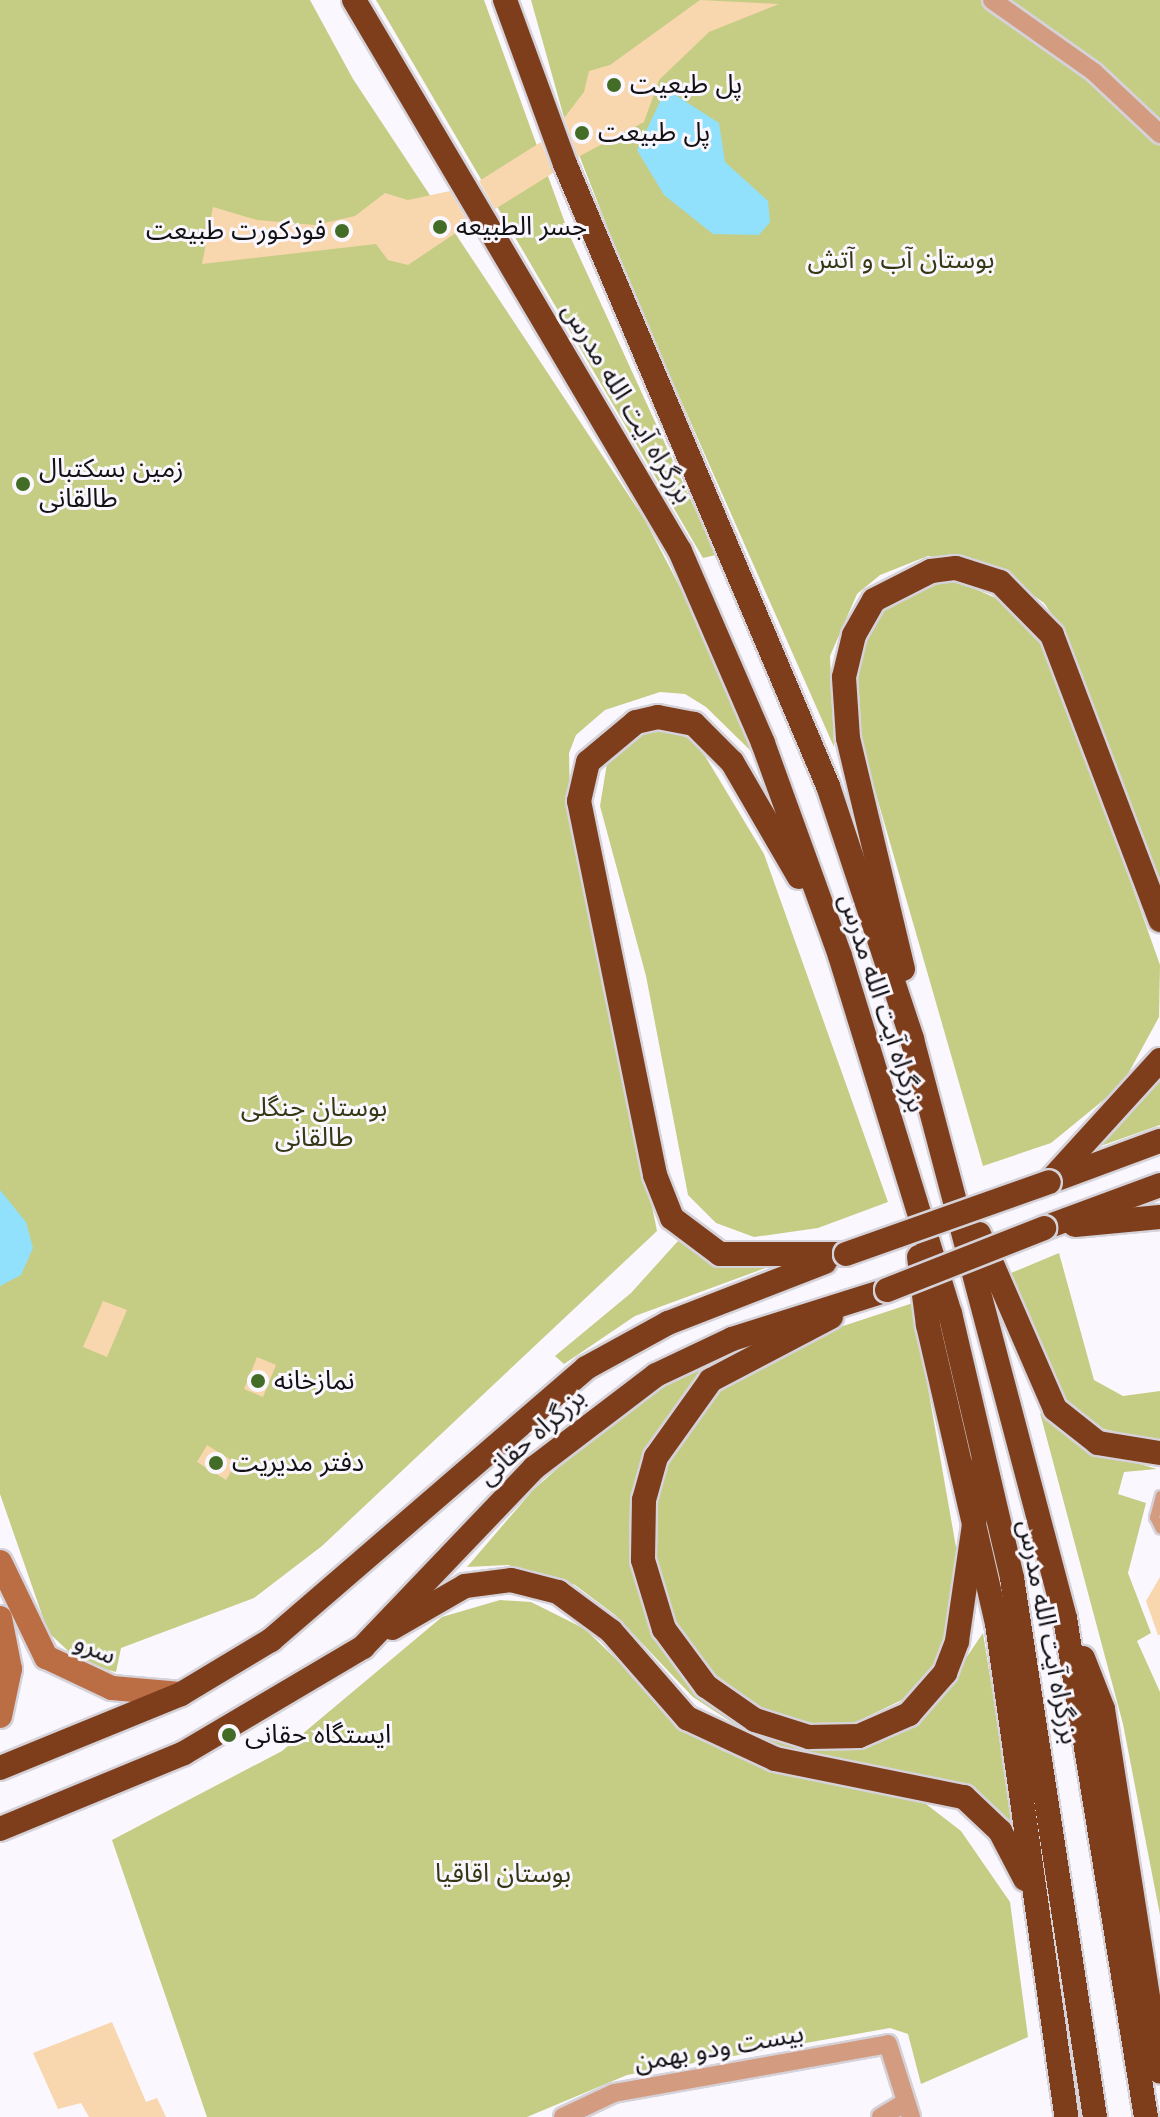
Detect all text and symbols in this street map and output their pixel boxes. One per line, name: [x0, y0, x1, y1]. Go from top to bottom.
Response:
place label: پل طبعیت: [630, 69, 742, 101]
marker: پل طبعیت: [605, 76, 623, 94]
place label: پل طبیعت: [598, 117, 710, 149]
marker: پل طبیعت: [573, 124, 591, 142]
place label: جسر الطبيعه: [456, 211, 587, 243]
place label: فودکورت طبیعت: [146, 215, 326, 247]
marker: جسر الطبيعه: [431, 218, 449, 236]
marker: فودکورت طبیعت: [333, 222, 351, 240]
park label: بوستان آب و آتش: [808, 244, 994, 276]
street label: بزرگراه آیت الله مدرس: [555, 297, 699, 509]
place label: زمین بسکتبال طالقانی: [39, 453, 184, 514]
marker: زمین بسکتبال طالقانی: [14, 475, 32, 493]
street label: بزرگراه آیت الله مدرس: [832, 890, 932, 1116]
park label: بوستان جنگلی طالقانی: [241, 1092, 387, 1154]
place label: نمازخانه: [274, 1365, 355, 1397]
marker: نمازخانه: [249, 1372, 267, 1390]
street label: بزرگراه حقانی: [472, 1382, 592, 1492]
place label: دفتر مدیریت: [232, 1447, 364, 1479]
marker: دفتر مدیریت: [207, 1454, 225, 1472]
street label: بزرگراه آیت الله مدرس: [1011, 1517, 1085, 1747]
street label: سرو: [69, 1626, 121, 1672]
place label: ایستگاه حقانی: [245, 1719, 391, 1751]
marker: ایستگاه حقانی: [220, 1726, 238, 1744]
park label: بوستان اقاقیا: [435, 1858, 571, 1890]
street label: بیست ودو بهمن: [632, 2018, 806, 2078]

